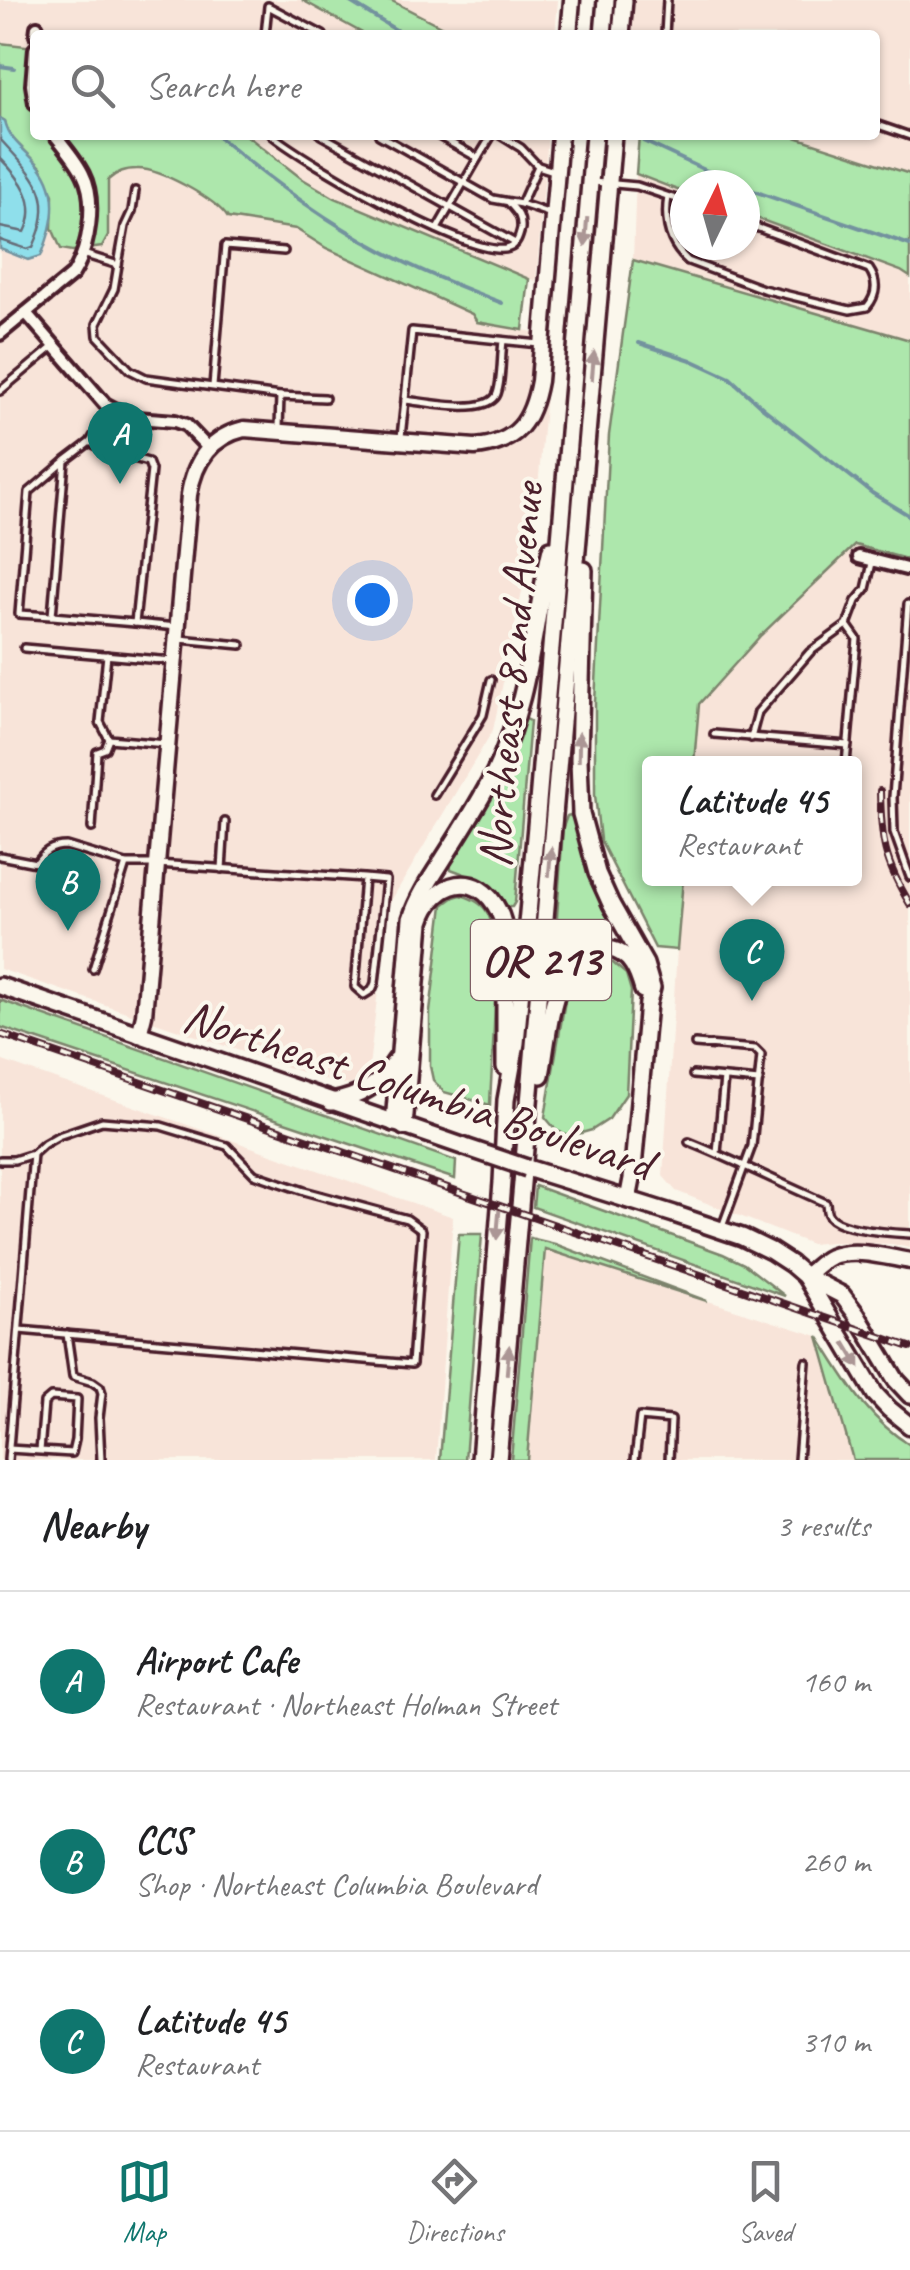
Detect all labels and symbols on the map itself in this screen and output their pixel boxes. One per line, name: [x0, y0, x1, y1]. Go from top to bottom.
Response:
north arrow: [670, 170, 760, 260]
one-way arrow: [577, 217, 593, 249]
one-way arrow: [585, 349, 601, 381]
pin: A: [88, 402, 152, 484]
street label: Northeast 82nd Avenue: [463, 477, 557, 870]
your location: [347, 575, 398, 626]
one-way arrow: [571, 730, 587, 762]
one-way arrow: [542, 846, 558, 877]
pin: B: [36, 848, 100, 931]
pin: C: [720, 918, 784, 1001]
road number: OR 213: [471, 920, 611, 1000]
street label: Northeast Columbia Boulevard: [176, 985, 667, 1195]
one-way arrow: [490, 1210, 506, 1242]
one-way arrow: [843, 1341, 860, 1369]
one-way arrow: [500, 1344, 516, 1376]

